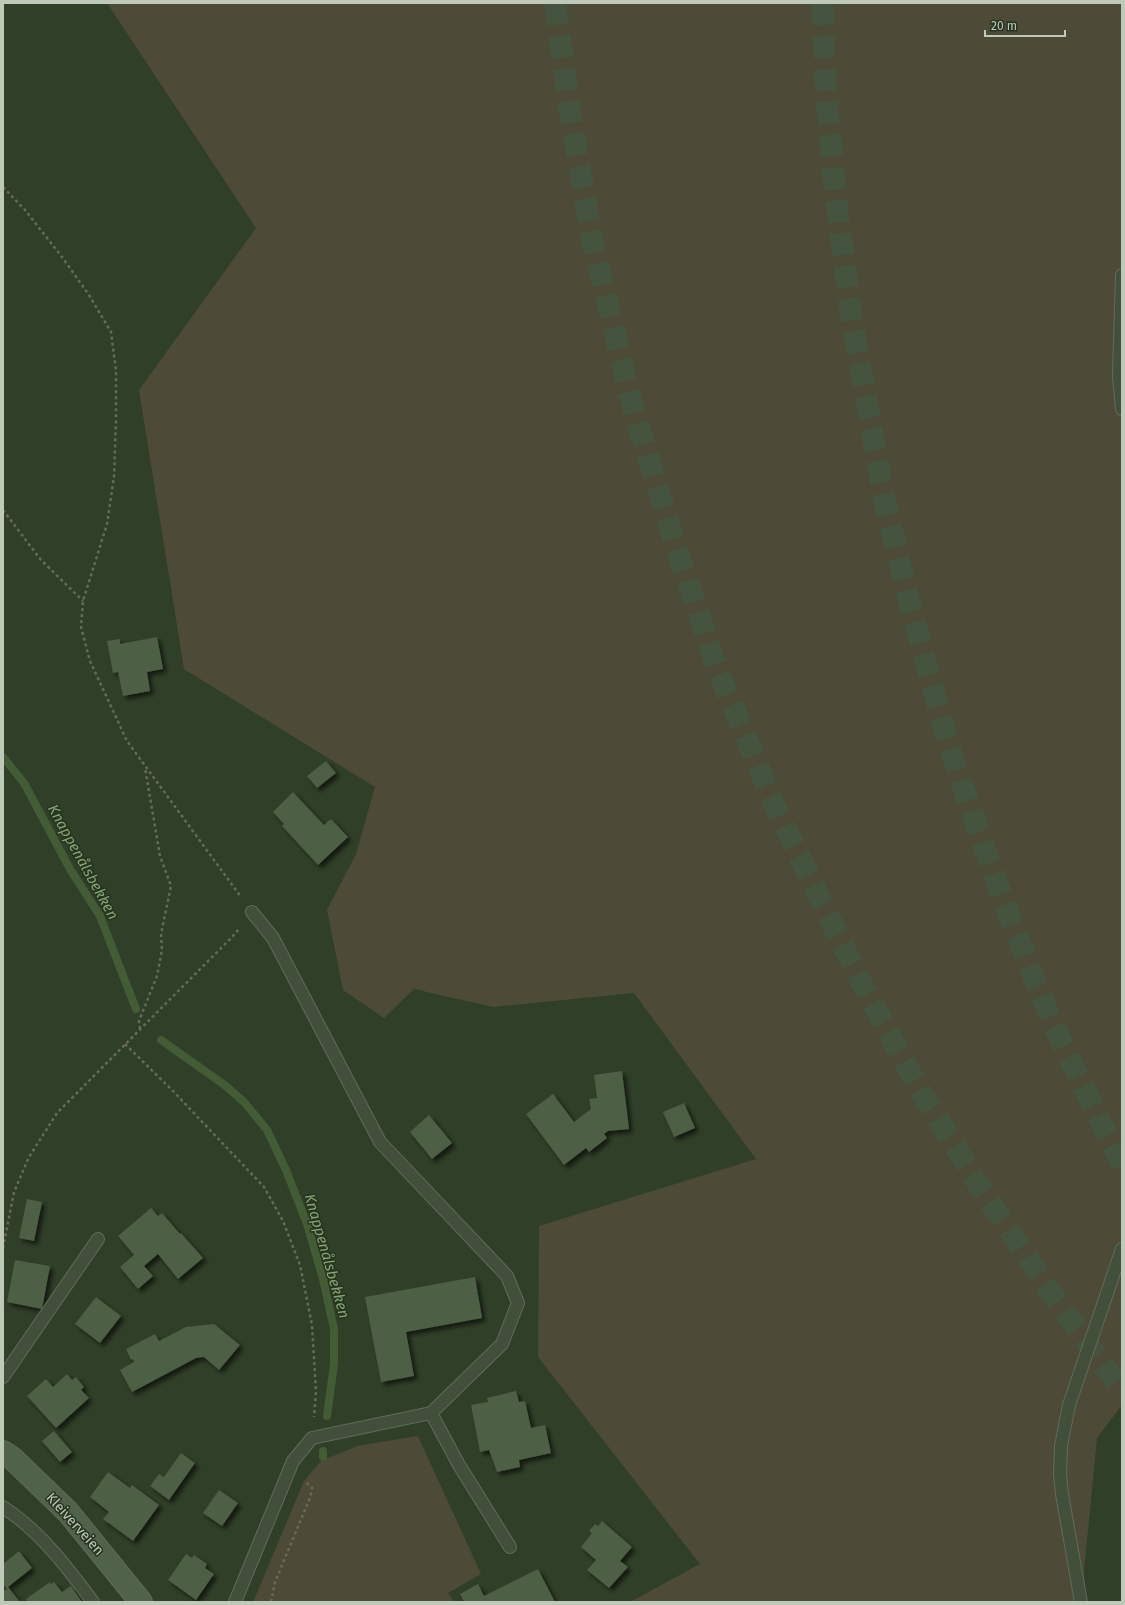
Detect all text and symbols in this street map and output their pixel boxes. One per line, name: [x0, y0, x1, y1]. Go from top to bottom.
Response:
scale bar: [985, 12, 1065, 38]
text: 20 m: [991, 19, 1017, 33]
water label: Knappenålsbekken: [44, 801, 122, 923]
water label: Knappenålsbekken: [301, 1192, 353, 1320]
street label: Kleiverveien: [43, 1489, 107, 1559]

